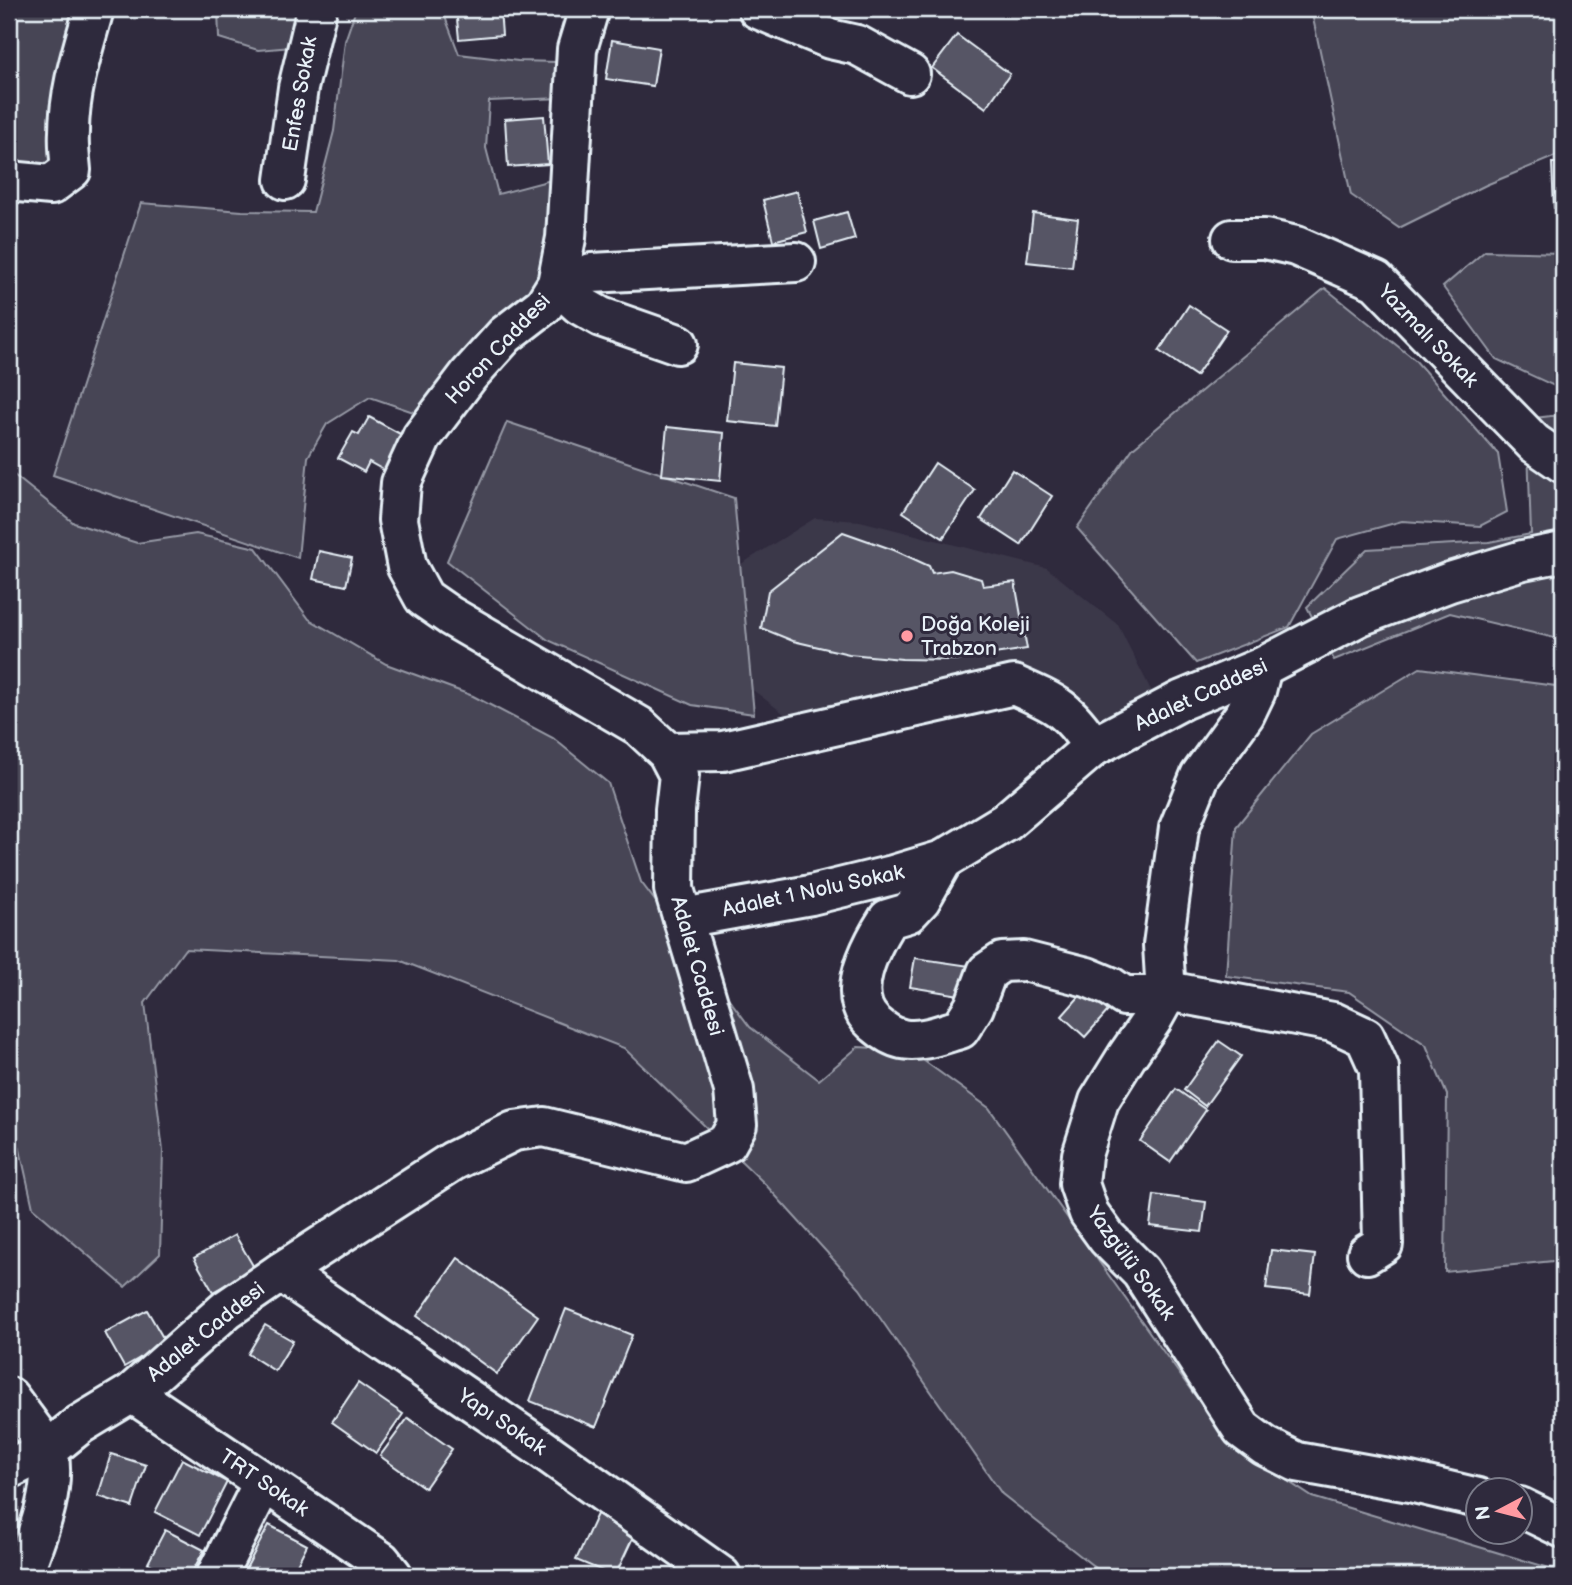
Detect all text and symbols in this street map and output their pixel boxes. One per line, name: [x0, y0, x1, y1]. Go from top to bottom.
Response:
street label: Enfes Sokak: [278, 34, 323, 153]
street label: Yazmalı Sokak: [1372, 279, 1484, 393]
street label: Horon Caddesi: [440, 288, 556, 410]
place label: Doğa Koleji Trabzon: [921, 612, 1030, 661]
marker: Doğa Koleji Trabzon: [899, 628, 915, 644]
street label: Adalet Caddesi: [1130, 653, 1272, 737]
street label: Adalet 1 Nolu Sokak: [720, 859, 907, 922]
street label: Adalet Caddesi: [665, 893, 729, 1039]
street label: Yazgülü Sokak: [1081, 1200, 1181, 1325]
street label: Adalet Caddesi: [142, 1277, 270, 1387]
street label: Yapı Sokak: [452, 1383, 552, 1461]
street label: TRT Sokak: [215, 1444, 314, 1522]
north arrow: [1464, 1476, 1534, 1546]
text: N: [1471, 1504, 1496, 1521]

